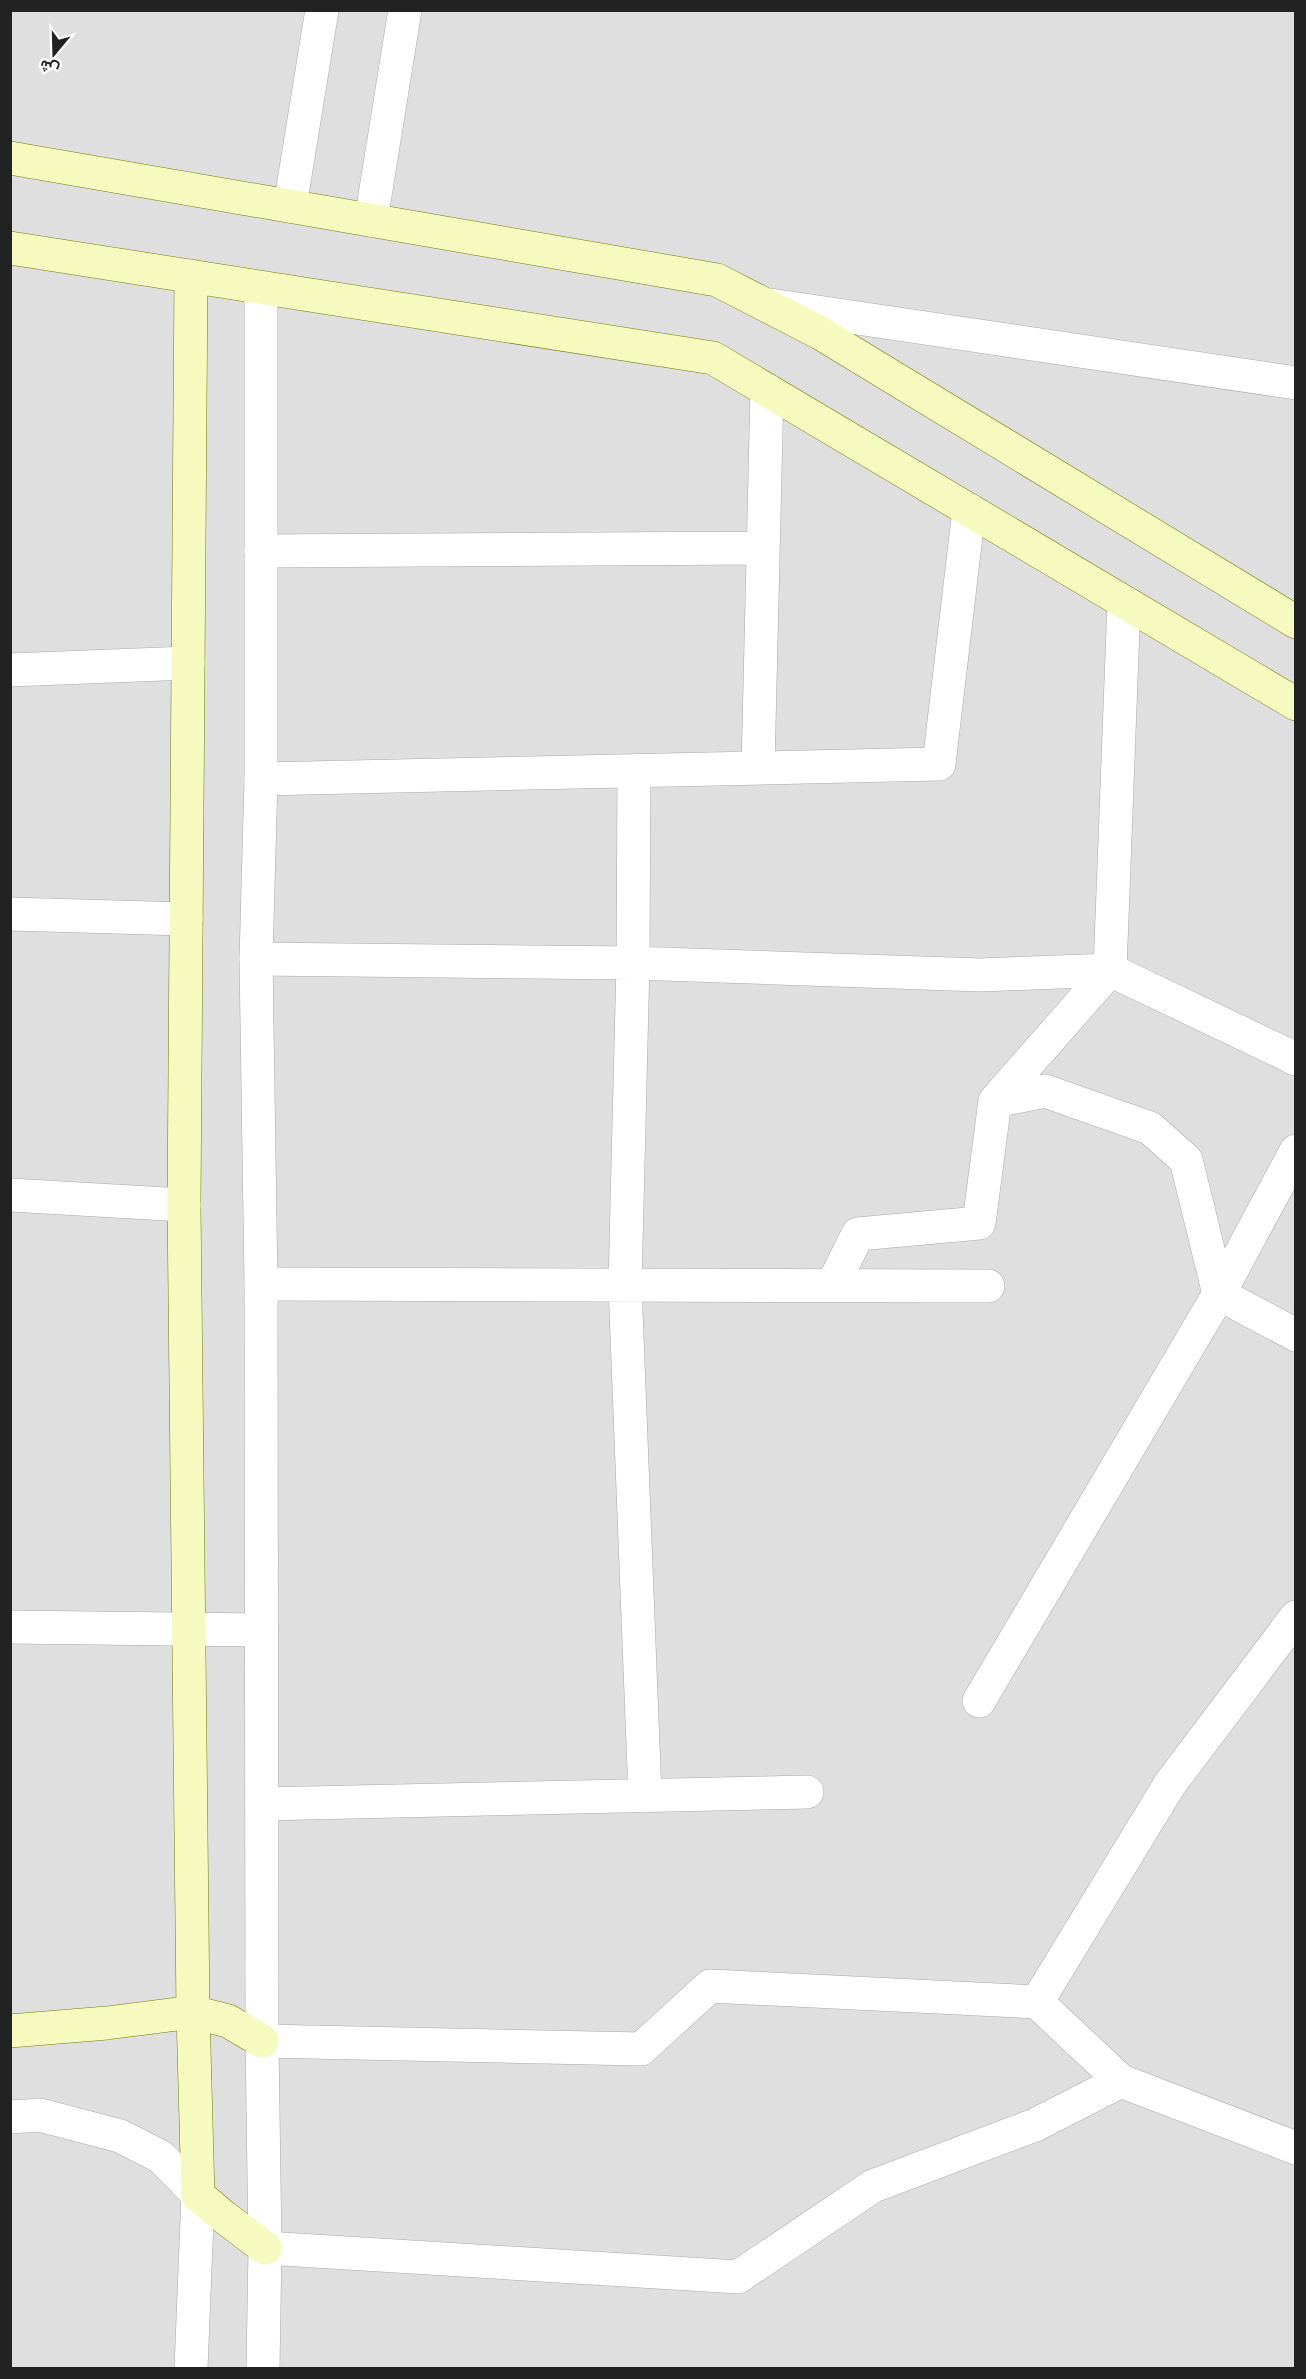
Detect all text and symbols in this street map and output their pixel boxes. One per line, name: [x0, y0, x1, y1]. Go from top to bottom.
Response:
north arrow: [24, 24, 84, 84]
text: ش: [37, 55, 62, 81]

